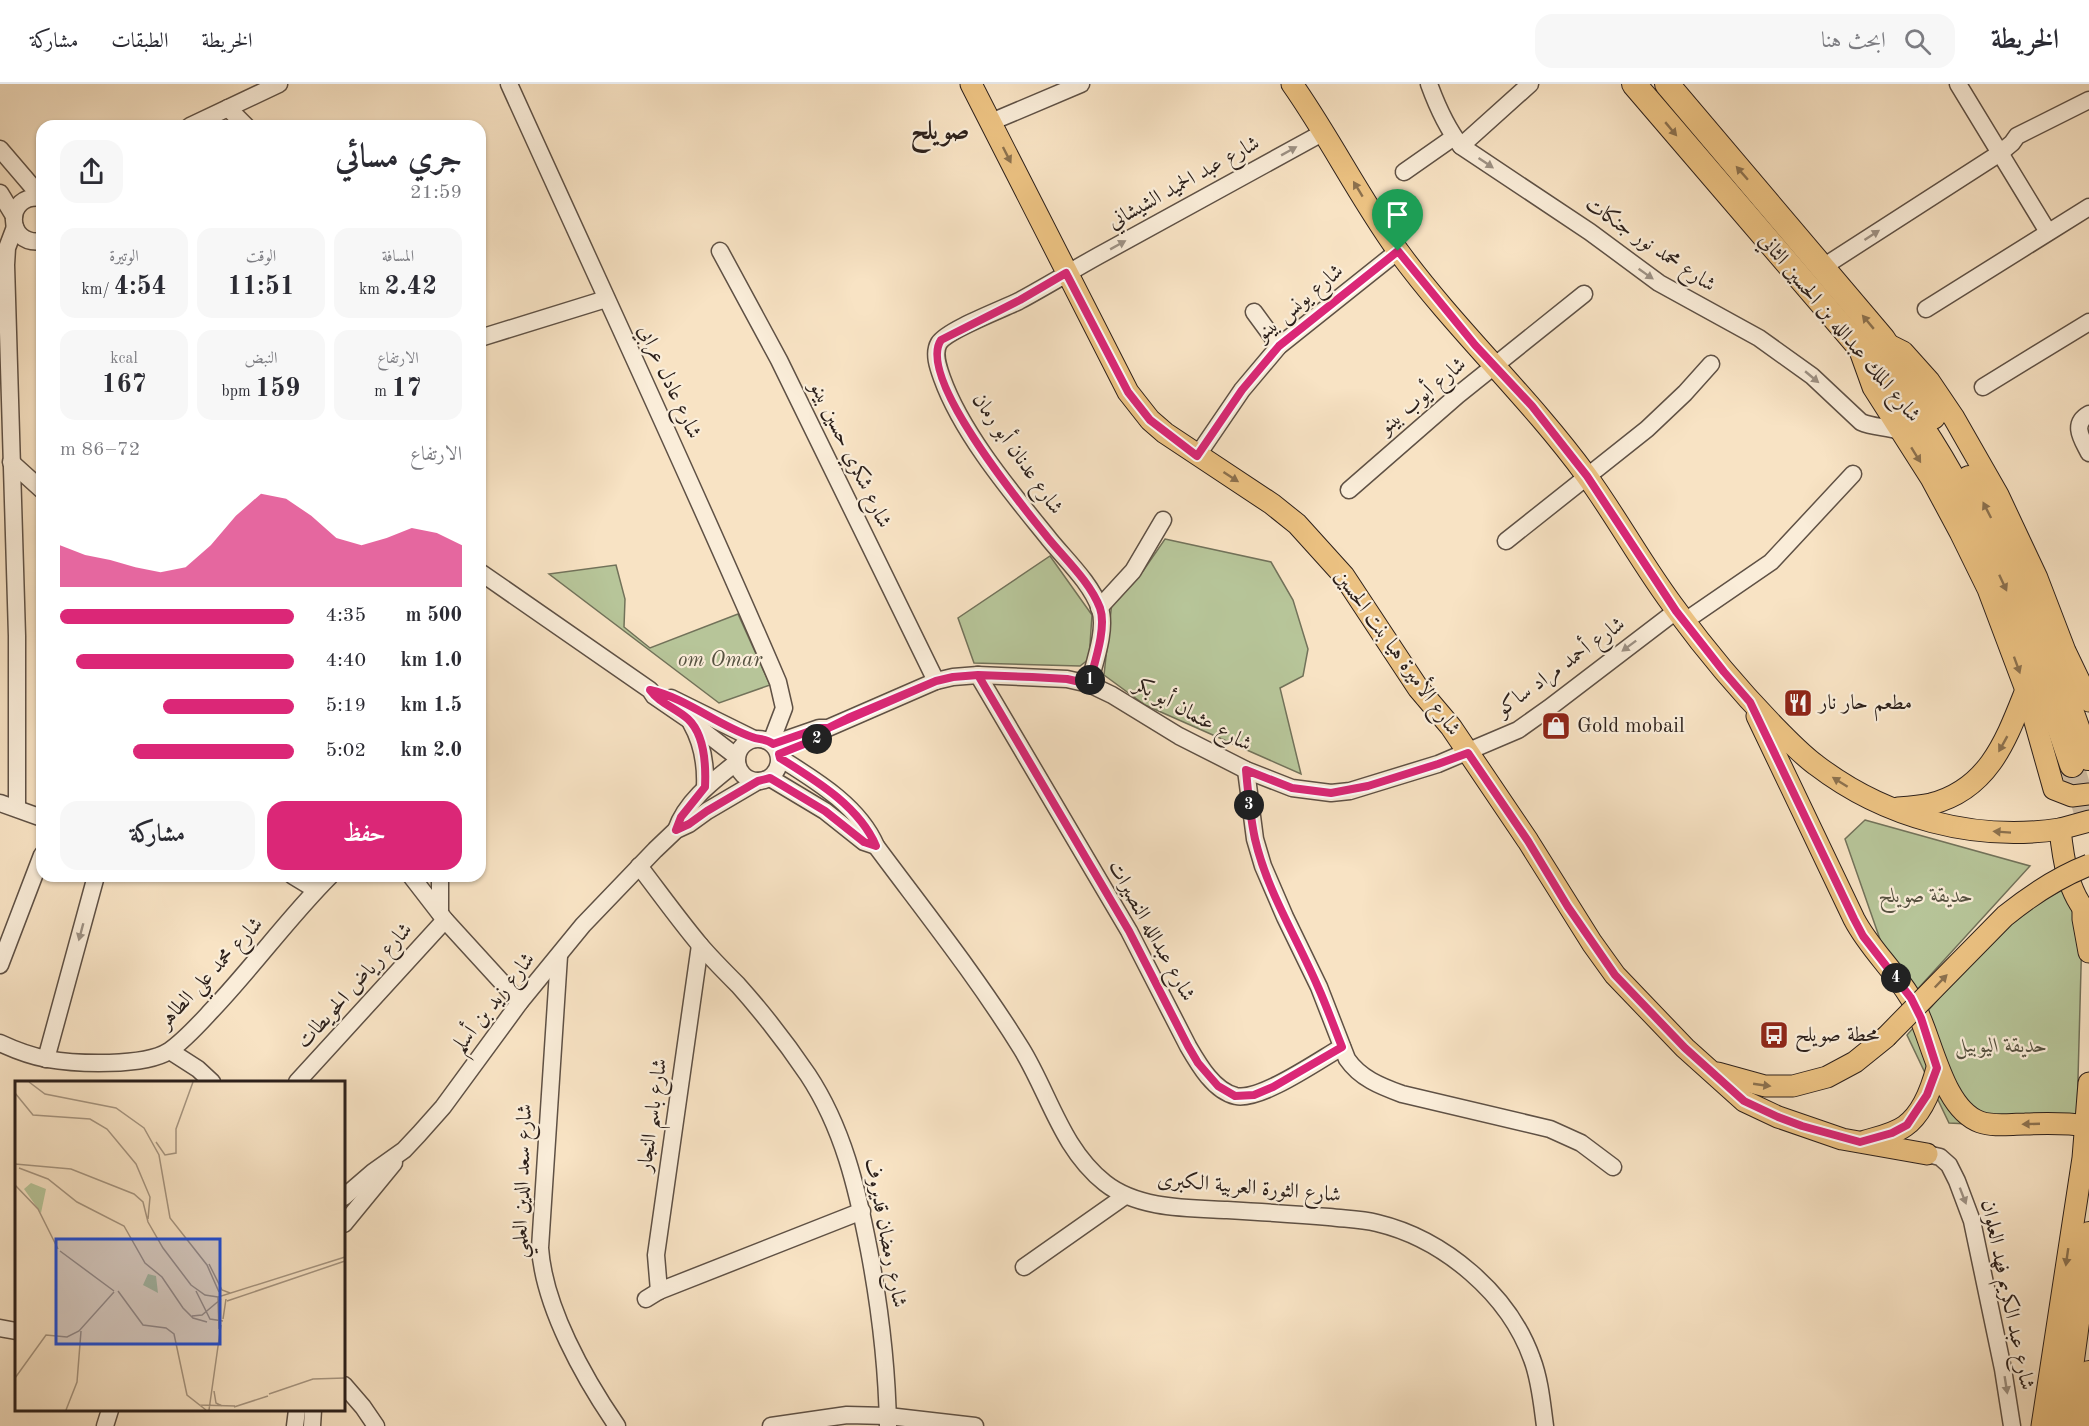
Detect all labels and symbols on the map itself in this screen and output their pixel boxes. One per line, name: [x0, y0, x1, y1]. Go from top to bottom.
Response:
district label: صويلح: [910, 118, 970, 154]
one-way arrow: [1664, 121, 1677, 136]
street label: شارع عبد الحميد الشيشاني: [1105, 133, 1266, 239]
one-way arrow: [1002, 146, 1012, 163]
one-way arrow: [1280, 147, 1297, 157]
one-way arrow: [1478, 157, 1494, 169]
one-way arrow: [1735, 165, 1748, 181]
one-way arrow: [1352, 181, 1363, 197]
pin: [1372, 189, 1423, 251]
street label: شارع محمد نور جنكات: [1578, 192, 1720, 301]
street label: شارع الملك عبدالله بن الحسين الثاني: [1750, 230, 1924, 430]
one-way arrow: [1864, 230, 1880, 241]
one-way arrow: [1109, 240, 1126, 250]
street label: شارع يونس بينو: [1251, 261, 1351, 351]
one-way arrow: [1638, 268, 1654, 280]
one-way arrow: [1862, 315, 1875, 330]
street label: شارع عادل عرابي: [628, 322, 705, 445]
street label: شارع أيوب بينو: [1370, 349, 1474, 444]
one-way arrow: [1804, 370, 1819, 383]
street label: شارع شكري حسين بينو: [799, 376, 895, 534]
street label: شارع عدنان أبو رمان: [963, 386, 1071, 522]
one-way arrow: [1911, 447, 1922, 463]
one-way arrow: [1223, 472, 1239, 483]
one-way arrow: [1982, 501, 1992, 518]
street label: شارع الأميرة هيا بنت الحسين: [1325, 563, 1469, 743]
one-way arrow: [1999, 574, 2009, 592]
street label: شارع أحمد مراد ساكو: [1488, 609, 1633, 727]
one-way arrow: [1622, 639, 1637, 651]
park label: om Omar: [678, 650, 763, 671]
one-way arrow: [2012, 656, 2022, 674]
pin: 1: [1075, 665, 1105, 695]
street label: شارع عثمان أبو بكر: [1126, 668, 1258, 761]
restaurant icon: مطعم حار نار: [1782, 687, 1814, 719]
place label: مطعم حار نار: [1817, 693, 1912, 722]
shop icon: Gold mobail: [1540, 710, 1572, 742]
place label: Gold mobail: [1577, 716, 1685, 737]
pin: 2: [802, 724, 832, 754]
one-way arrow: [1998, 736, 2008, 753]
one-way arrow: [1832, 776, 1849, 787]
pin: 3: [1234, 790, 1264, 820]
one-way arrow: [1992, 828, 2011, 837]
street label: شارع عبدالله النصيرات: [1098, 857, 1198, 1008]
park label: حديقة صويلح: [1879, 886, 1973, 914]
street label: شارع محمد علي الطاهر: [153, 914, 273, 1039]
street label: شارع رياض الحويطات: [293, 919, 421, 1057]
one-way arrow: [75, 923, 85, 942]
street label: شارع زيد بن أسلم: [444, 945, 546, 1063]
pin: 4: [1881, 963, 1911, 993]
one-way arrow: [1934, 973, 1948, 988]
bus stop icon: محطة صويلح: [1758, 1019, 1790, 1051]
place label: محطة صويلح: [1795, 1025, 1879, 1053]
park label: حديقة اليوبيل: [1955, 1036, 2047, 1060]
street label: شارع باسم النجار: [634, 1057, 680, 1176]
one-way arrow: [1753, 1080, 1772, 1089]
inset map: [15, 1081, 345, 1411]
street label: شارع سعد الدين العلمي: [510, 1104, 544, 1259]
one-way arrow: [2021, 1119, 2040, 1129]
street label: شارع رمضان قديروف: [854, 1156, 910, 1311]
street label: شارع الثورة العربية الكبرى: [1156, 1168, 1342, 1212]
one-way arrow: [1958, 1187, 1968, 1205]
street label: شارع عبد الكريم فهد العلوان: [1971, 1198, 2038, 1393]
one-way arrow: [2062, 1248, 2071, 1267]
one-way arrow: [2001, 1376, 2010, 1395]

